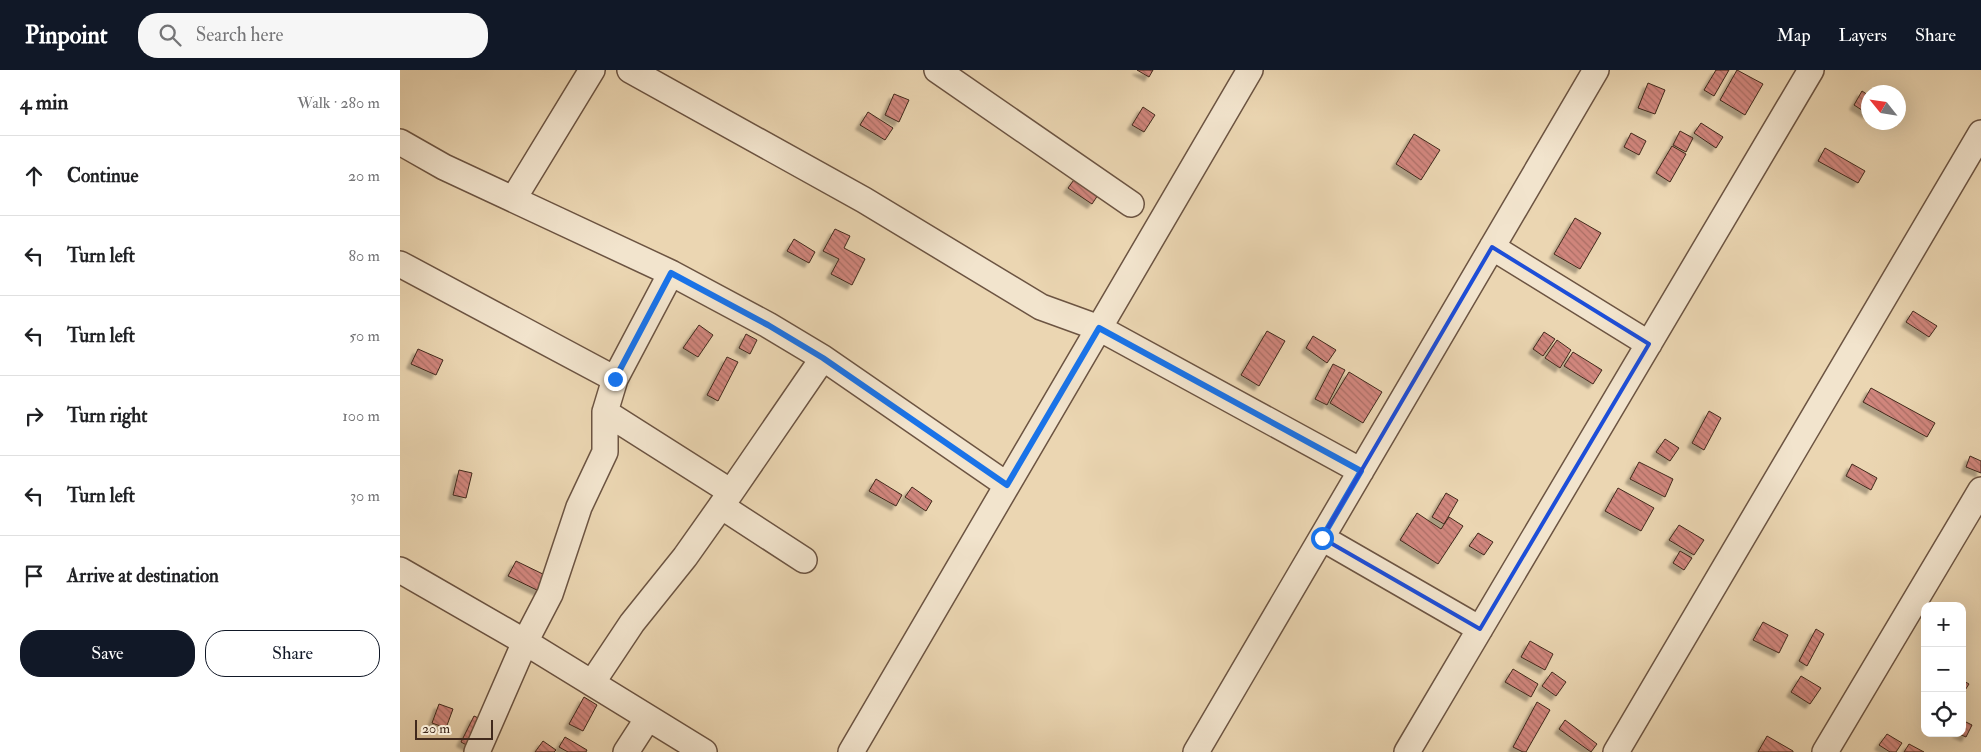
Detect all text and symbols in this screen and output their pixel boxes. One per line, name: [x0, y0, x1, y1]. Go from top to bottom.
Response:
search box: [138, 13, 488, 58]
text: Pinpoint: [25, 20, 108, 51]
icon: search: [156, 21, 184, 49]
text: Search here: [196, 23, 283, 47]
text: Map: [1777, 24, 1811, 47]
text: Layers: [1839, 24, 1887, 47]
text: Share: [1915, 24, 1956, 47]
north arrow: [1861, 85, 1906, 130]
text: 4 min: [20, 89, 68, 116]
text: Walk · 280 m: [297, 93, 380, 113]
icon: ahead: [20, 162, 48, 190]
text: Continue: [67, 164, 138, 188]
text: 20 m: [348, 166, 380, 186]
icon: left: [20, 242, 48, 270]
text: Turn left: [67, 244, 135, 268]
text: 80 m: [349, 246, 380, 266]
icon: left: [20, 322, 48, 350]
text: Turn left: [67, 324, 135, 348]
text: 50 m: [349, 326, 380, 346]
route end: [604, 368, 627, 391]
icon: right: [20, 402, 48, 430]
text: Turn right: [67, 404, 147, 428]
text: 100 m: [342, 406, 380, 426]
icon: left: [20, 482, 48, 510]
text: Turn left: [67, 484, 135, 508]
text: 30 m: [350, 486, 380, 506]
route start: [1311, 527, 1334, 550]
icon: arrive: [20, 562, 48, 590]
text: Arrive at destination: [67, 564, 219, 588]
map controls: [1921, 602, 1966, 737]
button: +: [1921, 602, 1966, 647]
button: Save: [20, 630, 195, 677]
button: Share: [205, 630, 380, 677]
button: −: [1921, 647, 1966, 692]
button: locate: [1921, 692, 1966, 737]
scale bar: [415, 717, 492, 740]
text: 20 m: [422, 720, 450, 737]

